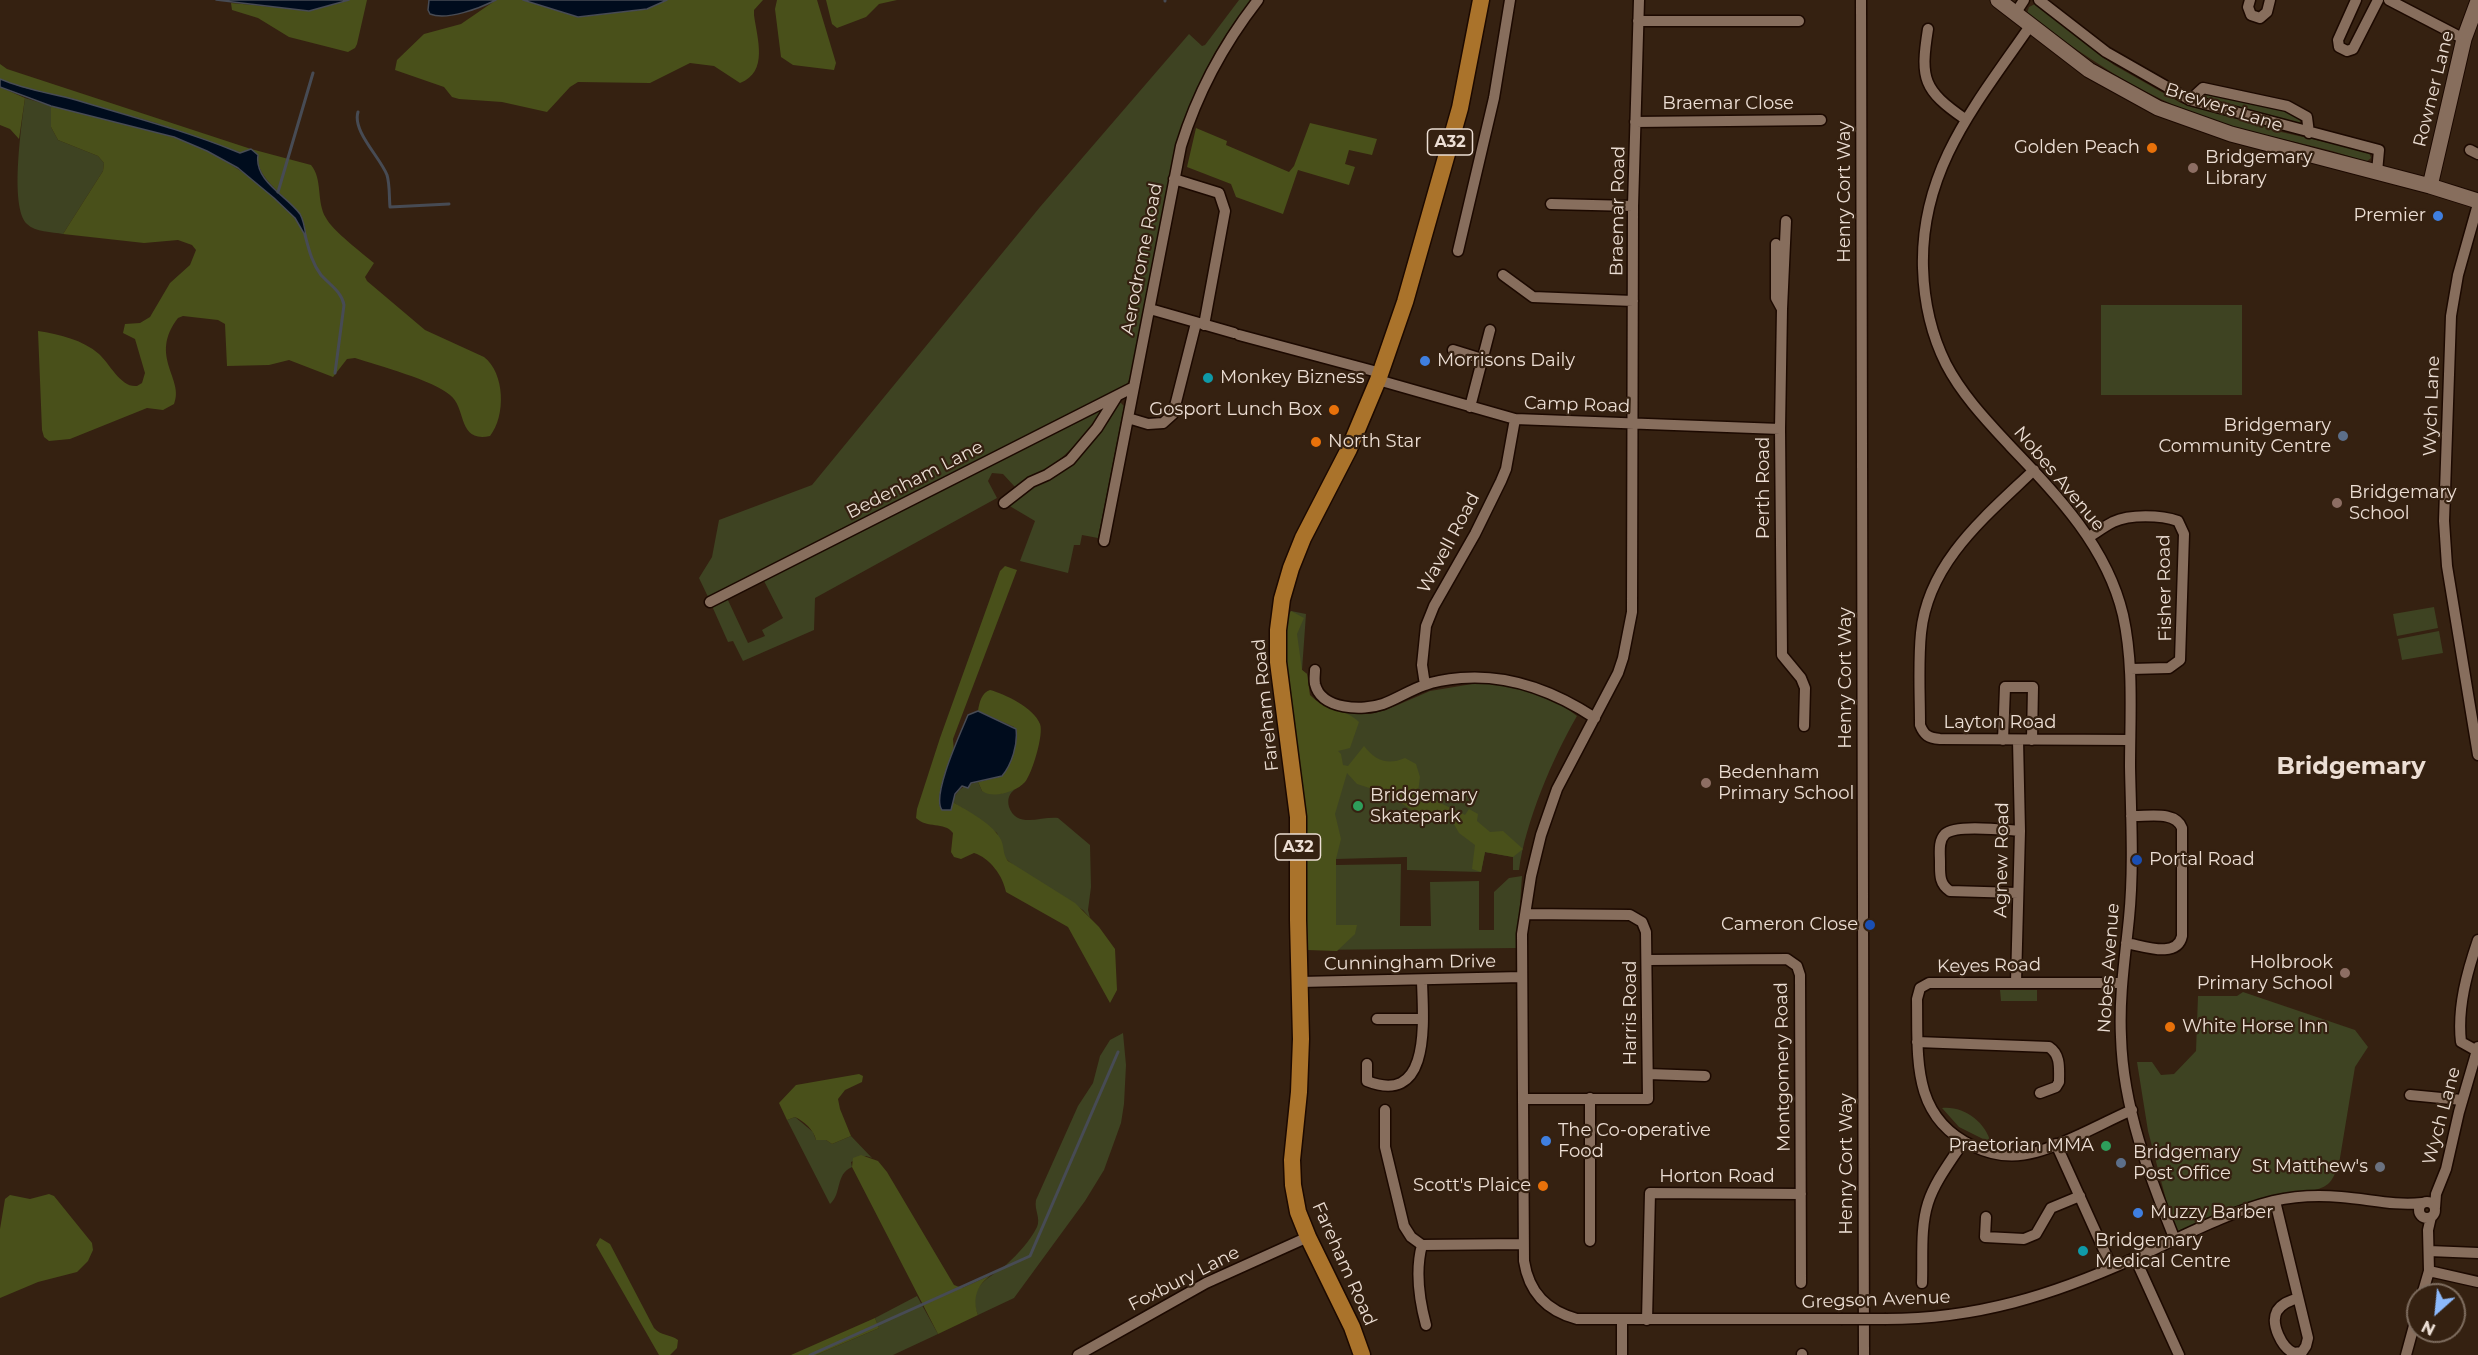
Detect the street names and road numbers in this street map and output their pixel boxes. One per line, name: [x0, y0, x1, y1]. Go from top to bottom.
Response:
street label: Rowner Lane: [2409, 29, 2459, 149]
street label: Brewers Lane: [2162, 79, 2286, 137]
street label: Braemar Close: [1662, 93, 1794, 115]
street label: Henry Cort Way: [1834, 121, 1856, 263]
road number: A32: [1428, 129, 1472, 155]
street label: Braemar Road: [1606, 146, 1630, 276]
street label: Aerodrome Road: [1117, 181, 1167, 337]
street label: Wych Lane: [2419, 355, 2445, 457]
street label: Camp Road: [1523, 392, 1631, 418]
street label: Nobes Avenue: [2009, 422, 2109, 536]
street label: Bedenham Lane: [843, 436, 987, 524]
street label: Perth Road: [1753, 437, 1775, 539]
street label: Wavell Road: [1413, 489, 1485, 597]
street label: Fisher Road: [2153, 534, 2177, 642]
street label: Henry Cort Way: [1835, 607, 1857, 749]
street label: Fareham Road: [1248, 638, 1284, 772]
street label: Layton Road: [1944, 712, 2056, 734]
street label: Agnew Road: [1990, 802, 2014, 918]
road number: A32: [1276, 834, 1320, 860]
street label: Nobes Avenue: [2094, 902, 2124, 1034]
street label: Cunningham Drive: [1324, 951, 1496, 975]
street label: Keyes Road: [1937, 954, 2041, 978]
street label: Harris Road: [1620, 961, 1642, 1065]
street label: Montgomery Road: [1771, 982, 1795, 1152]
street label: Wych Lane: [2419, 1065, 2465, 1167]
street label: Henry Cort Way: [1836, 1093, 1858, 1235]
street label: Horton Road: [1659, 1166, 1775, 1188]
street label: Fareham Road: [1307, 1199, 1381, 1329]
street label: Foxbury Lane: [1125, 1242, 1243, 1316]
street label: Gregson Avenue: [1801, 1287, 1951, 1313]

